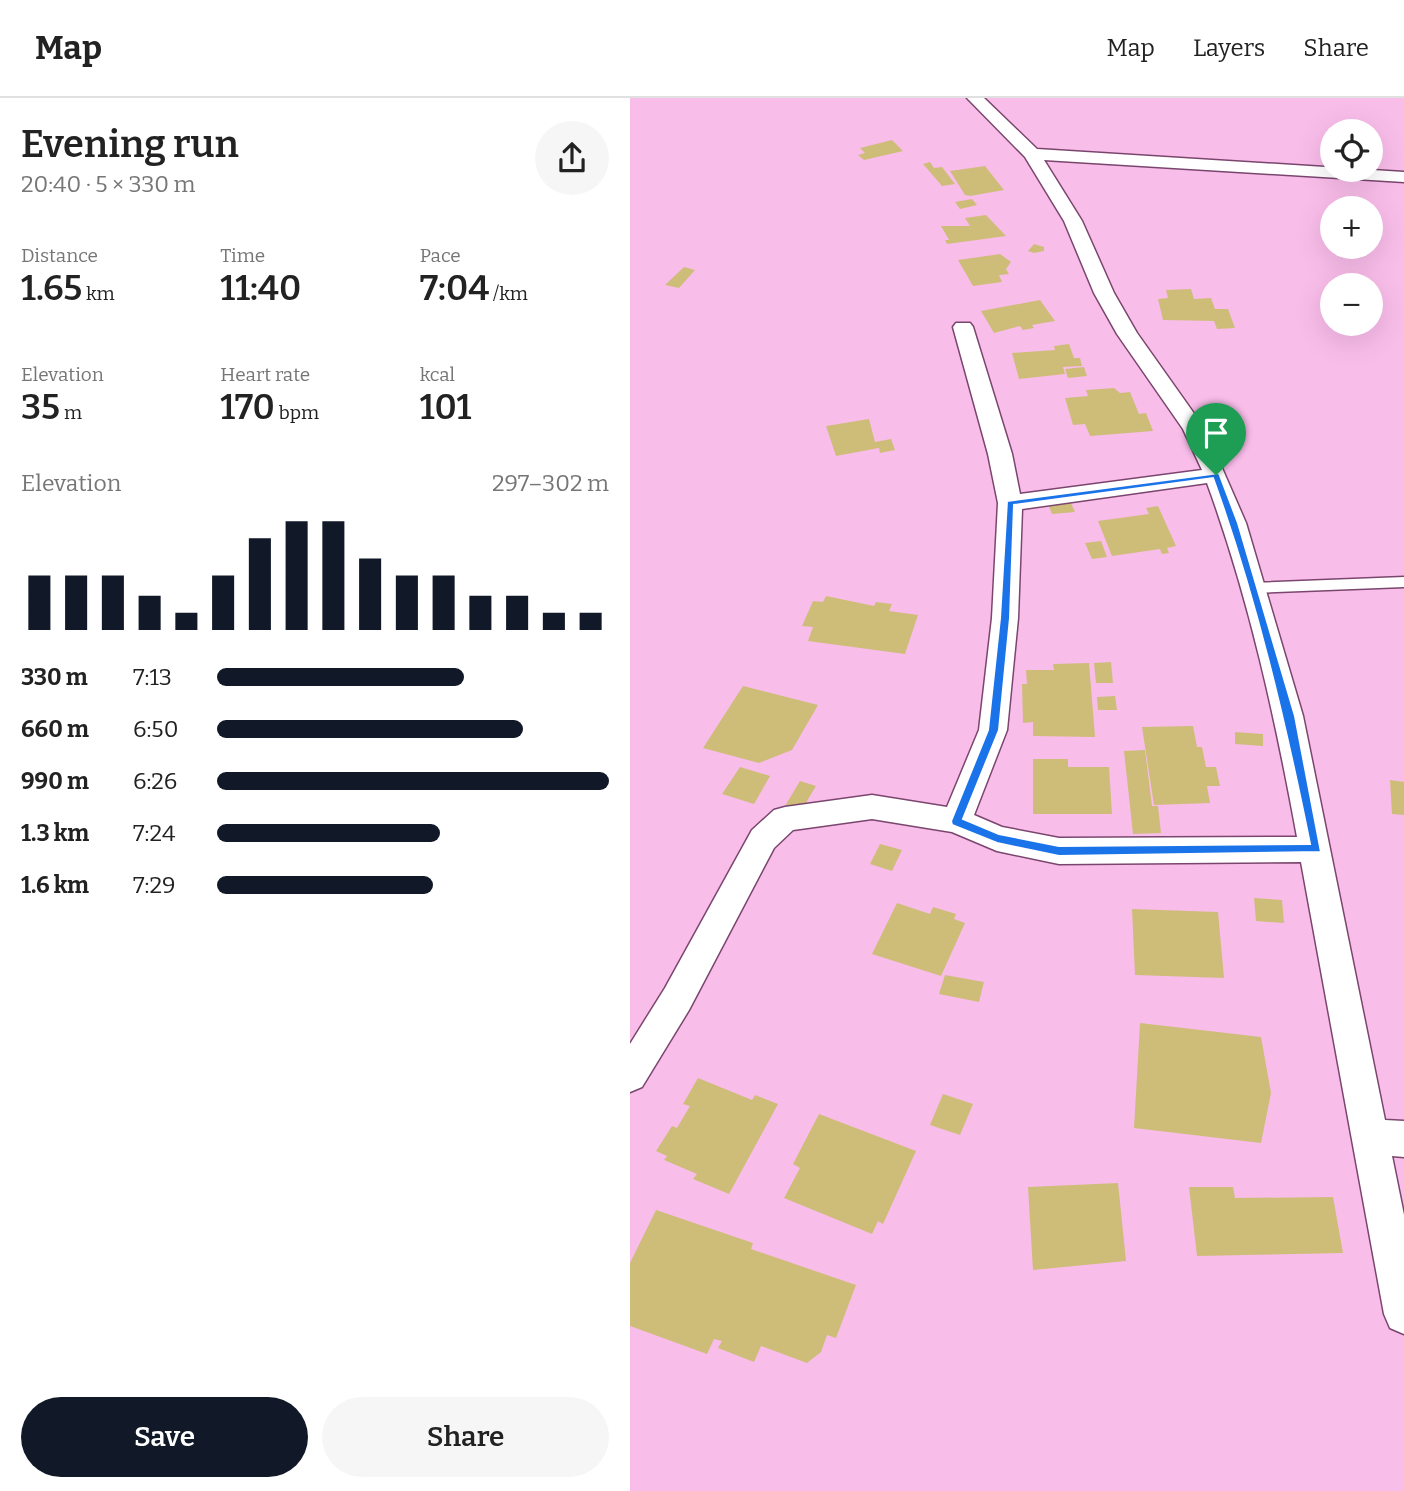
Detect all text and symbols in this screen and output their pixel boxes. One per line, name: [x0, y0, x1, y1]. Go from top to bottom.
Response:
text: Map: [35, 28, 102, 68]
text: Map: [1107, 34, 1155, 62]
text: Layers: [1193, 34, 1265, 62]
text: Share: [1303, 34, 1369, 62]
map controls: [1320, 119, 1383, 336]
button: locate: [1320, 119, 1383, 182]
text: Evening run: [21, 121, 239, 167]
button: share: [535, 121, 609, 195]
text: 20:40 · 5 × 330 m: [21, 170, 196, 198]
button: +: [1320, 196, 1383, 259]
text: Distance: [21, 244, 98, 267]
text: Time: [220, 244, 265, 267]
text: Pace: [420, 244, 461, 267]
text: 1.65: [21, 267, 82, 309]
text: 11:40: [220, 267, 301, 309]
text: 7:04: [420, 267, 489, 309]
button: −: [1320, 273, 1383, 336]
text: km: [82, 282, 115, 305]
text: /km: [489, 282, 528, 305]
text: Elevation: [21, 363, 104, 386]
text: Heart rate: [220, 363, 310, 386]
text: kcal: [420, 363, 455, 386]
text: 35: [21, 386, 60, 428]
text: 170: [220, 386, 275, 428]
text: 101: [420, 386, 471, 428]
text: m: [60, 401, 82, 424]
text: bpm: [275, 401, 319, 424]
pin: [1186, 403, 1246, 475]
icon: arrive: [1197, 414, 1235, 452]
text: Elevation: [21, 469, 121, 497]
text: 297–302 m: [492, 469, 609, 497]
text: 330 m: [21, 663, 88, 691]
text: 7:13: [133, 663, 172, 691]
text: 660 m: [21, 715, 89, 743]
text: 6:50: [133, 715, 178, 743]
text: 990 m: [21, 767, 89, 795]
text: 6:26: [133, 767, 177, 795]
text: 1.3 km: [21, 819, 89, 847]
text: 7:24: [133, 819, 175, 847]
text: 1.6 km: [21, 871, 89, 899]
text: 7:29: [133, 871, 175, 899]
button: Save: [21, 1397, 308, 1477]
button: Share: [322, 1397, 609, 1477]

